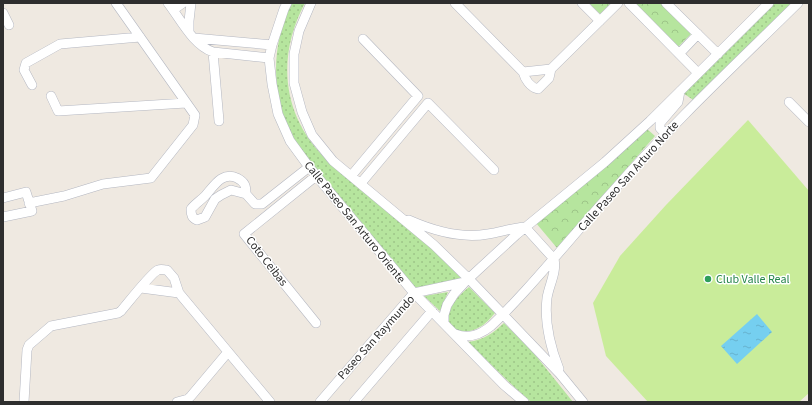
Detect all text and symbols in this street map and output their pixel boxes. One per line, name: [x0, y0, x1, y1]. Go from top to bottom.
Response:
street label: Calle Paseo San Arturo Norte: [574, 117, 683, 235]
street label: Calle Paseo San Arturo Oriente: [300, 158, 409, 287]
street label: Coto Ceibas: [242, 233, 292, 290]
place label: Club Valle Real: [716, 271, 790, 288]
marker: Club Valle Real: [703, 274, 713, 284]
street label: Paseo San Raymundo: [334, 291, 419, 383]

